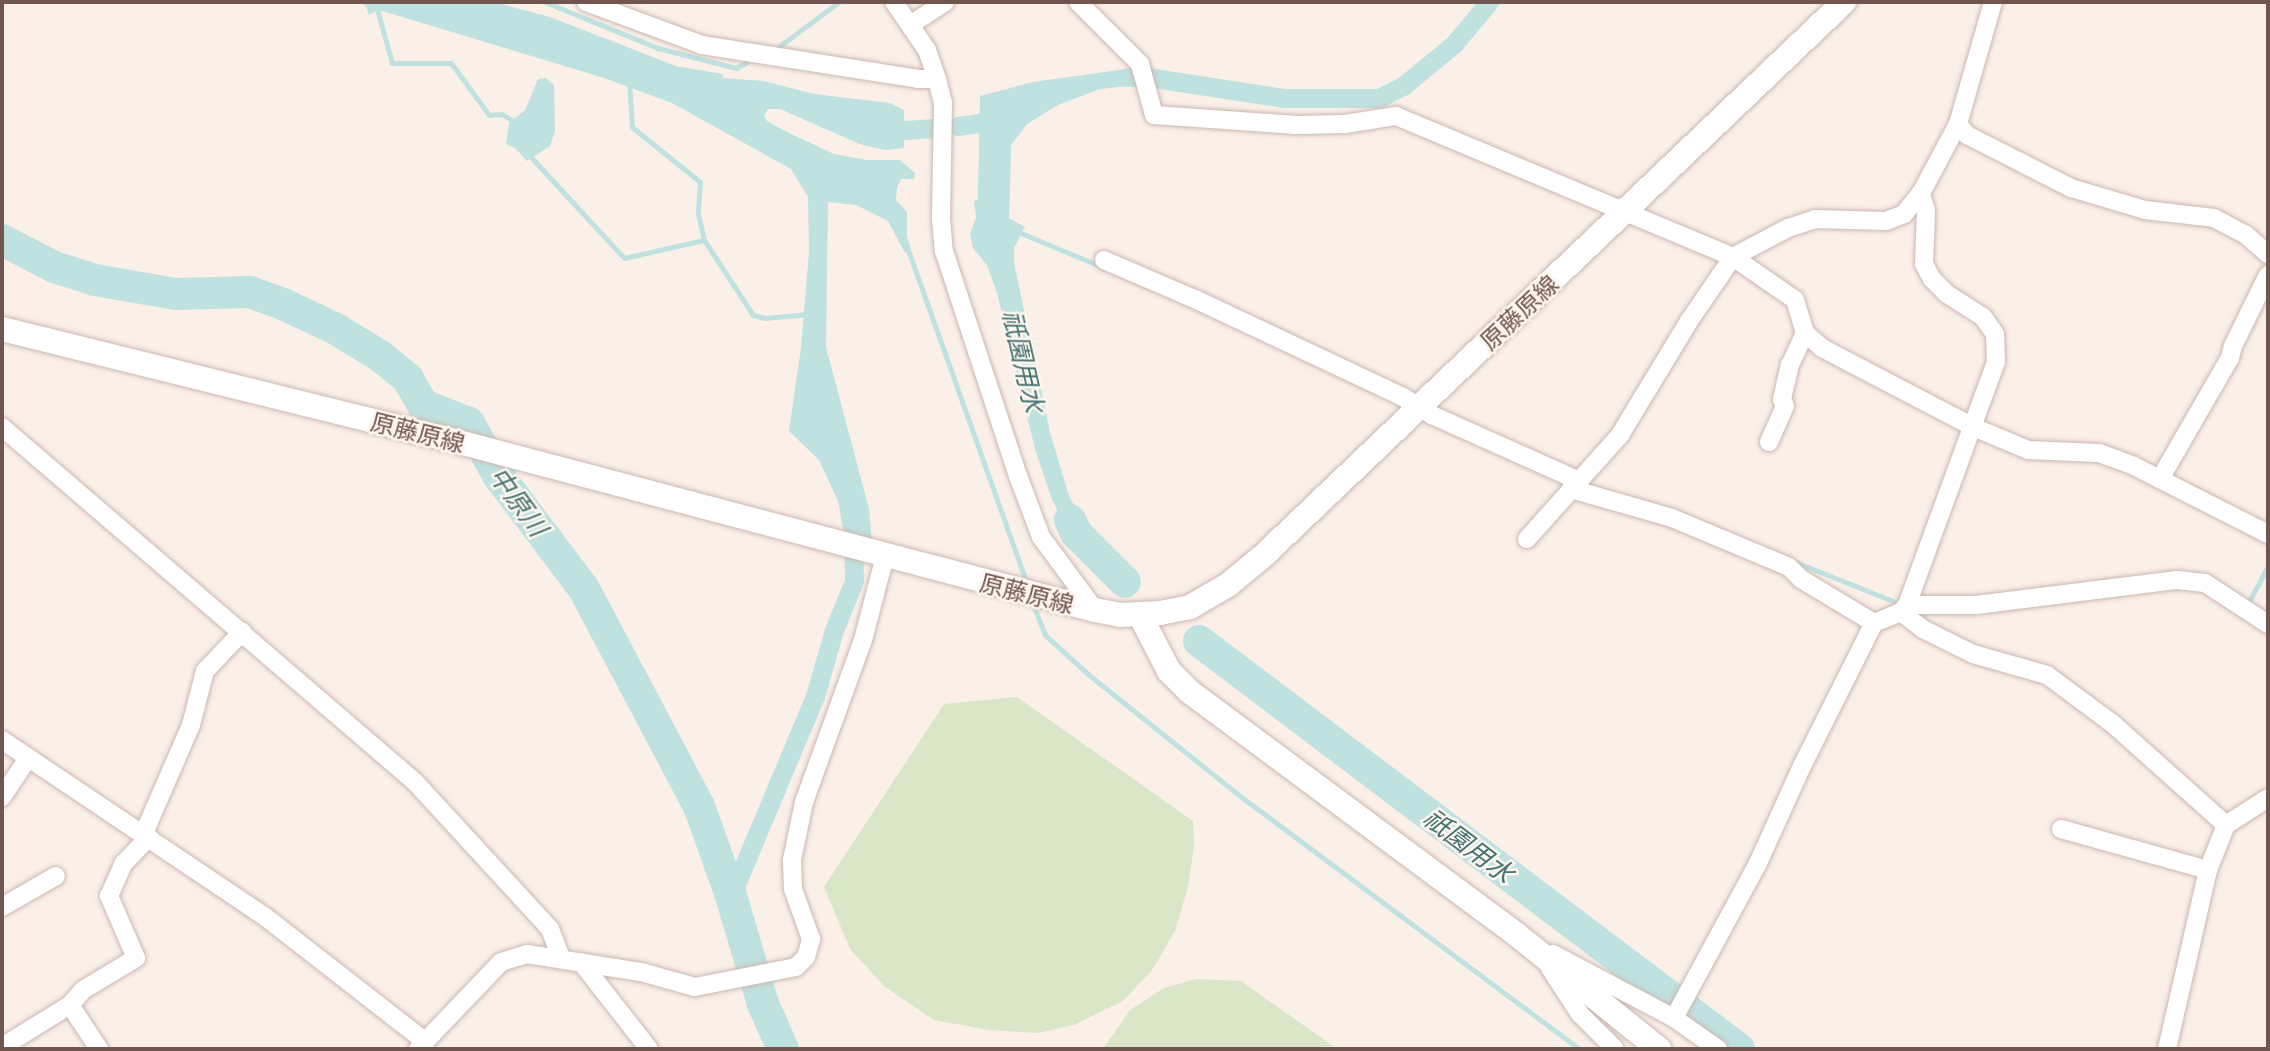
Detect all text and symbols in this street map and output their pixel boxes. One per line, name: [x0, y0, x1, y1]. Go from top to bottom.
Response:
street label: 原藤原線: [1474, 269, 1564, 355]
water label: 祇園用水: [997, 307, 1051, 415]
street label: 原藤原線: [368, 406, 468, 458]
water label: 中原川: [483, 460, 555, 542]
street label: 原藤原線: [977, 567, 1077, 619]
water label: 祇園用水: [1418, 801, 1520, 889]

